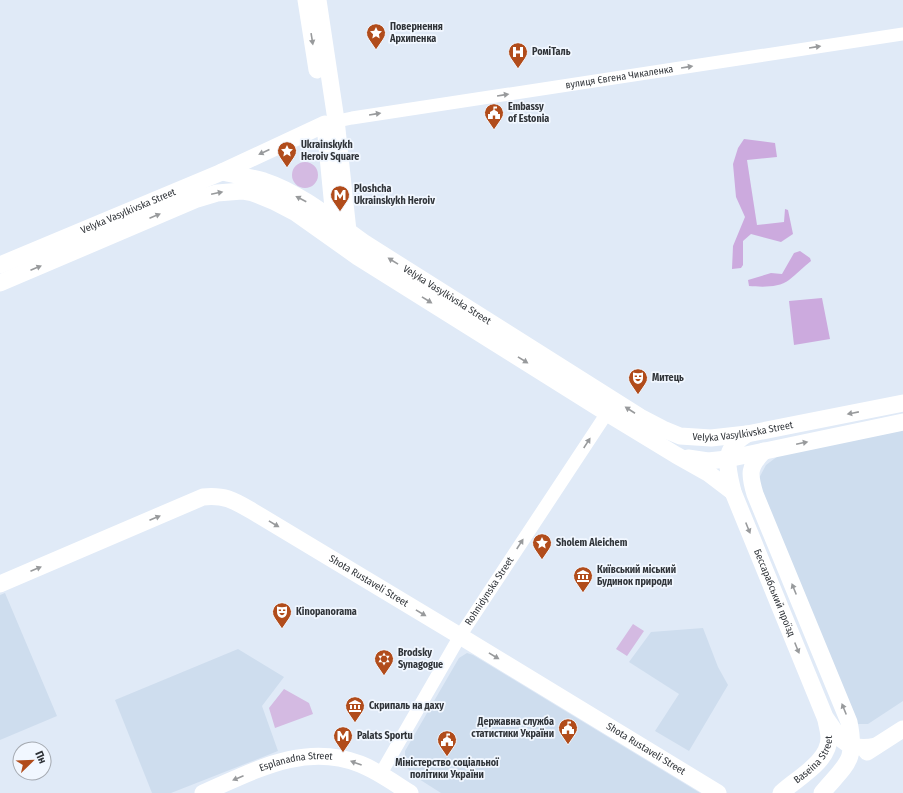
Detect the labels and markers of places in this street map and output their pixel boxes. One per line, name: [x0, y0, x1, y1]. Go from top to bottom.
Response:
place label: Повернення Архипенка: [389, 21, 443, 45]
place icon: Повернення Архипенка: [365, 22, 387, 50]
hospital icon: РоміТаль: [507, 41, 529, 69]
place label: РоміТаль: [532, 46, 571, 58]
place label: Embassy of Estonia: [508, 101, 549, 125]
public building icon: Embassy of Estonia: [483, 102, 505, 130]
place label: Ukrainskykh Heroiv Square: [301, 139, 359, 163]
place icon: Ukrainskykh Heroiv Square: [276, 140, 298, 168]
place label: Ploshcha Ukrainskykh Heroiv: [354, 183, 435, 207]
metro station icon: Ploshcha Ukrainskykh Heroiv: [329, 184, 351, 212]
theatre icon: Митець: [627, 367, 649, 395]
place label: Митець: [652, 372, 684, 384]
place icon: Sholem Aleichem: [531, 532, 553, 560]
place label: Sholem Aleichem: [556, 537, 628, 549]
place label: Київський міський Будинок природи: [597, 564, 676, 588]
museum icon: Київський міський Будинок природи: [572, 565, 594, 593]
theatre icon: Kinopanorama: [271, 601, 293, 629]
place label: Kinopanorama: [296, 606, 357, 618]
place label: Brodsky Synagogue: [398, 647, 443, 671]
synagogue icon: Brodsky Synagogue: [373, 648, 395, 676]
museum icon: Скрипаль на даху: [344, 695, 366, 723]
place label: Скрипаль на даху: [369, 700, 444, 712]
place label: Державна служба статистики України: [471, 716, 554, 740]
public building icon: Державна служба статистики України: [557, 717, 579, 745]
metro station icon: Palats Sportu: [332, 725, 354, 753]
public building icon: Міністерство соціальної політики України: [436, 729, 458, 757]
place label: Palats Sportu: [357, 730, 413, 742]
place label: Міністерство соціальної політики України: [395, 757, 500, 781]

